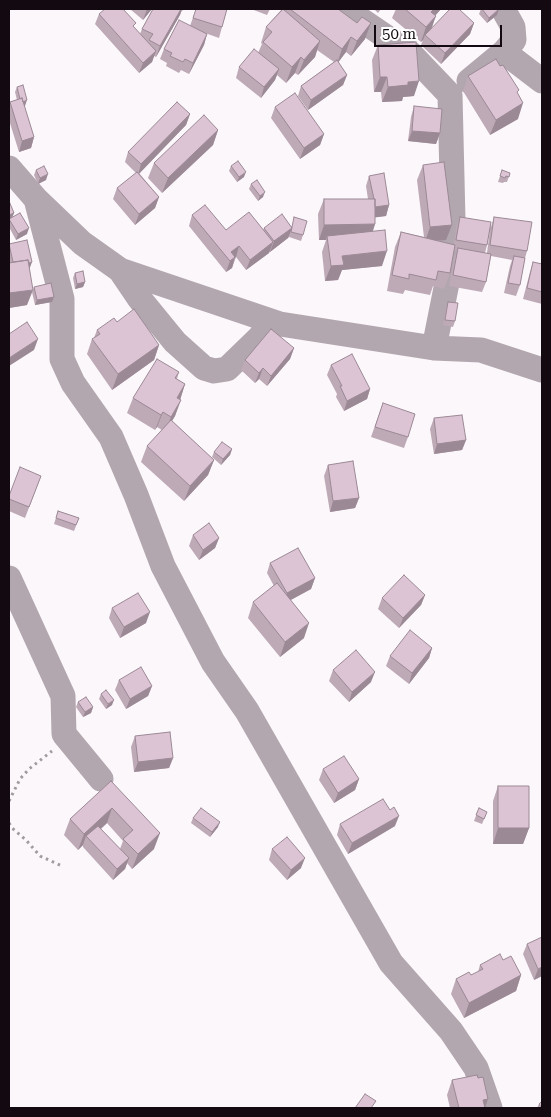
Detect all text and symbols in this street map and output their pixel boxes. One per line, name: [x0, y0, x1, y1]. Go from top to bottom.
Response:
scale bar: [376, 15, 504, 47]
text: 50 m: [382, 25, 416, 43]

